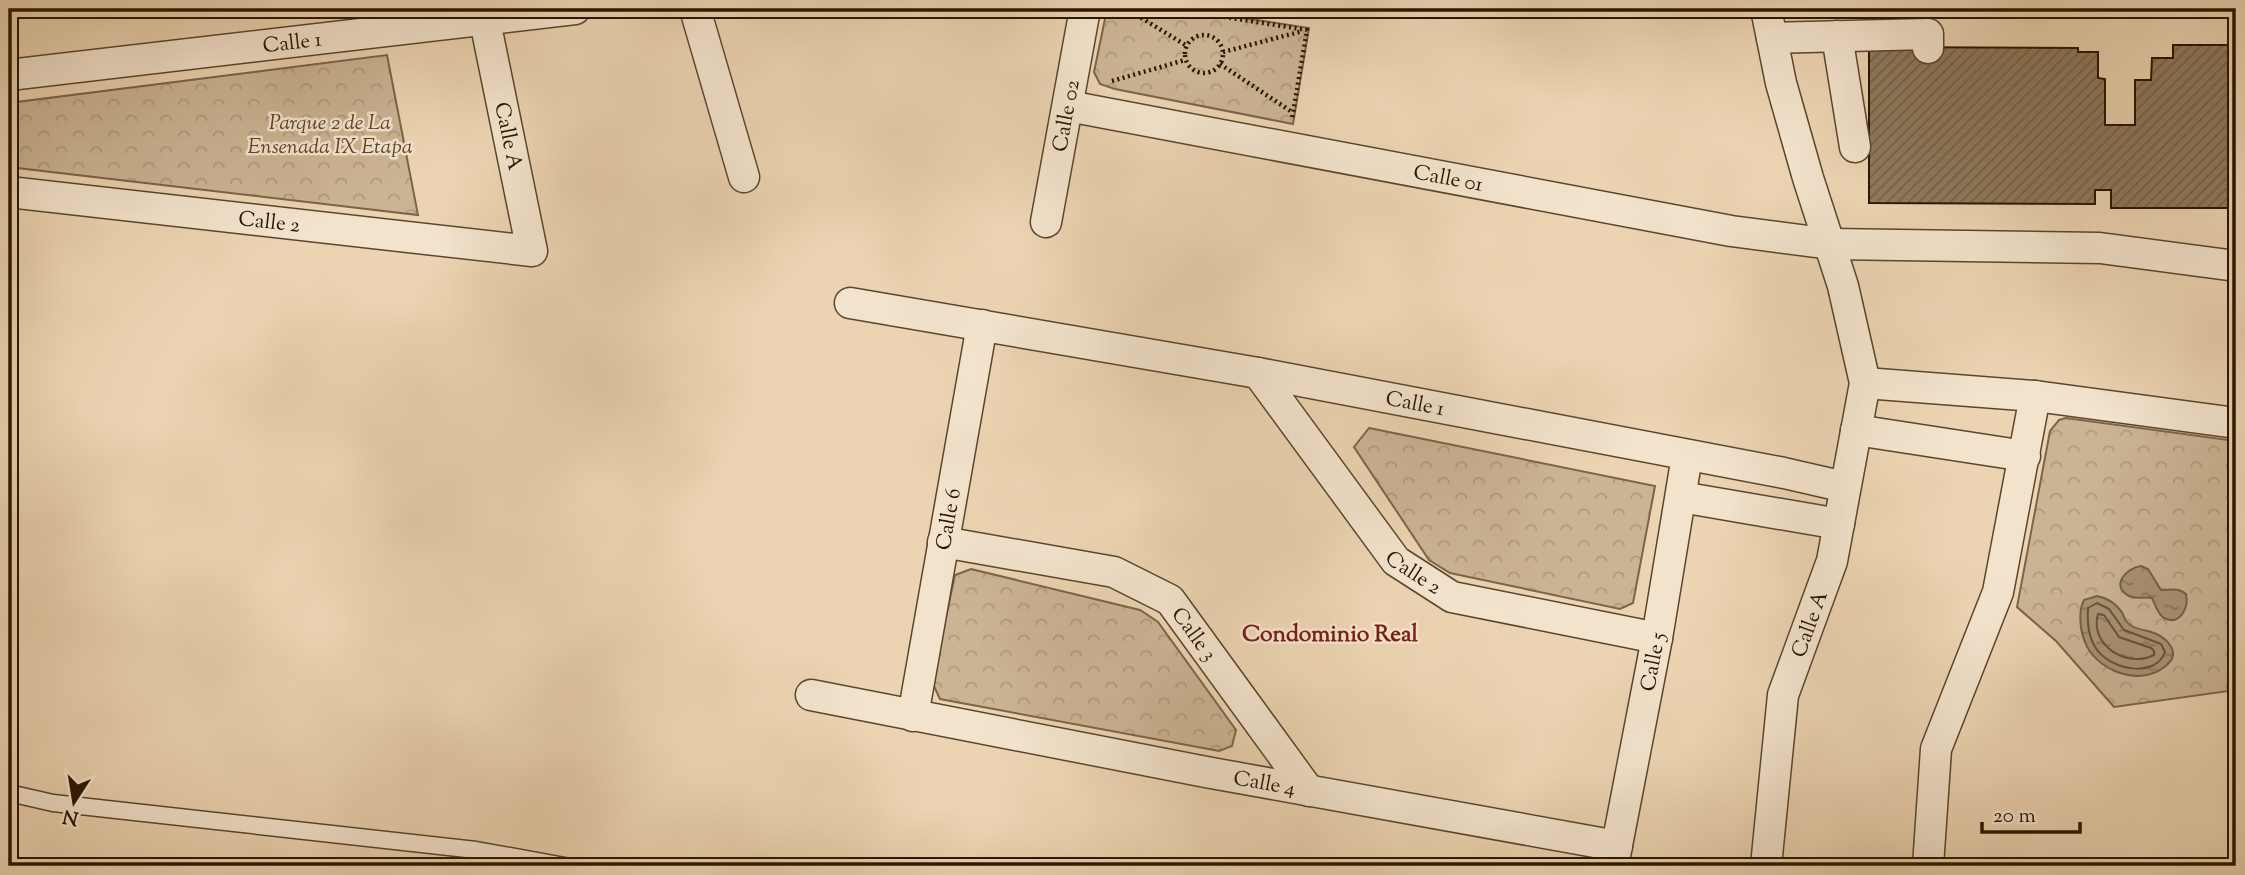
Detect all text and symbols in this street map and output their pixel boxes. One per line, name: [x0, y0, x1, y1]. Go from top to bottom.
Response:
street label: Calle 1: [261, 26, 323, 62]
street label: Calle 02: [1046, 77, 1089, 155]
street label: Calle A: [485, 99, 529, 173]
park label: Parque 2 de La Ensenada IX Etapa: [247, 109, 413, 163]
street label: Calle 01: [1411, 158, 1485, 201]
street label: Calle 2: [237, 205, 302, 242]
street label: Calle 1: [1383, 385, 1447, 425]
street label: Calle 6: [930, 486, 970, 553]
street label: Calle 2: [1376, 545, 1447, 603]
street label: Calle A: [1785, 587, 1837, 662]
street label: Calle 3: [1163, 602, 1223, 668]
district label: Condominio Real: [1242, 619, 1418, 652]
street label: Calle 5: [1634, 631, 1675, 694]
street label: Calle 4: [1231, 764, 1298, 805]
north arrow: [38, 766, 108, 836]
scale bar: [1982, 791, 2080, 835]
text: N: [61, 801, 81, 831]
text: 20 m: [1993, 802, 2036, 832]

